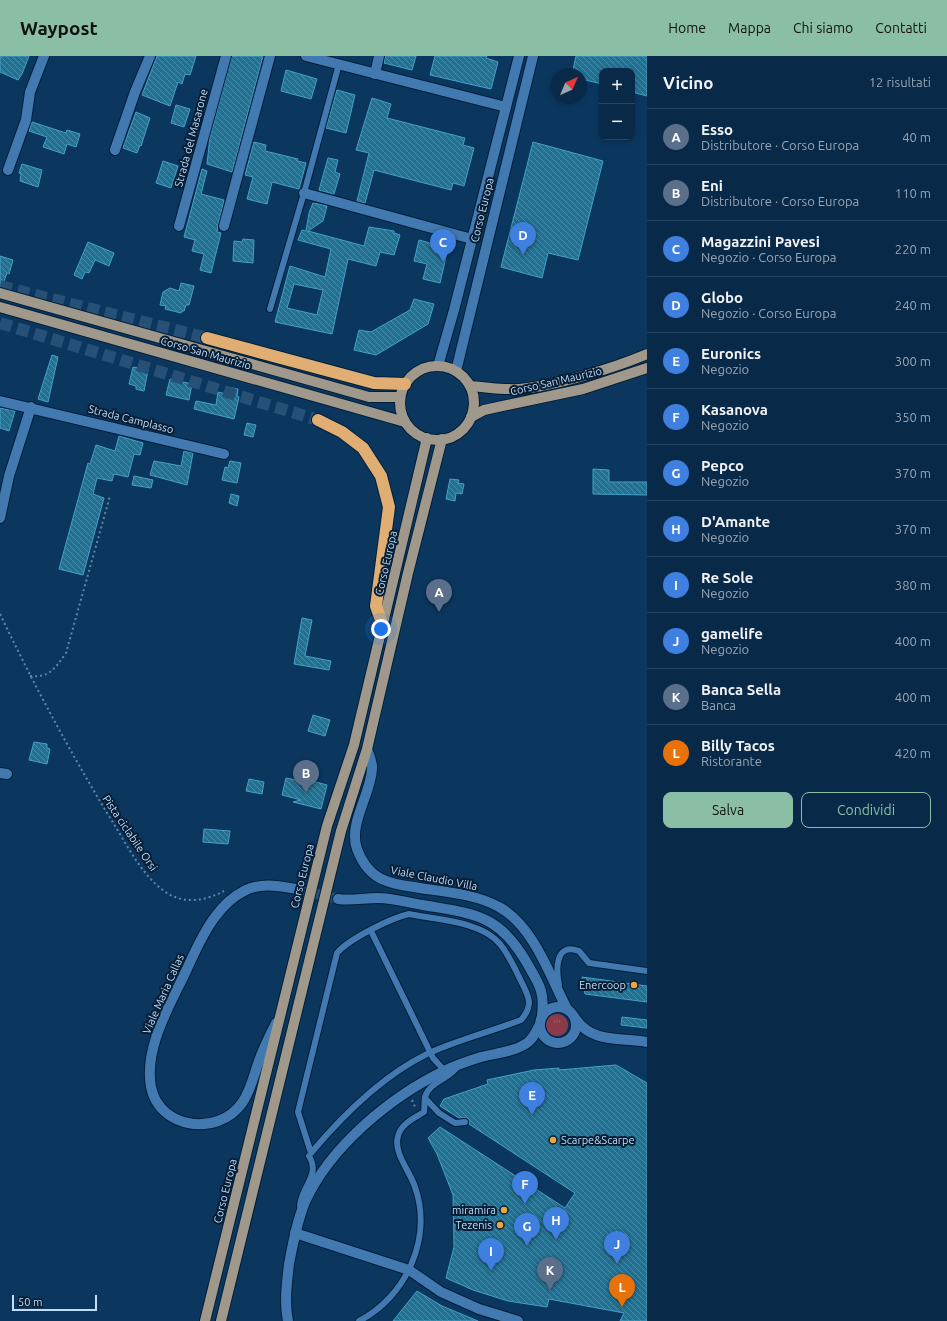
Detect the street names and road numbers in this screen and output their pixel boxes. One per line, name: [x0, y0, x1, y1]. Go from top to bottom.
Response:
street label: Strada del Masarone: [172, 88, 210, 188]
street label: Corso Europa: [468, 176, 496, 244]
street label: Corso San Maurizio: [159, 334, 253, 372]
street label: Corso San Maurizio: [509, 365, 603, 397]
street label: Strada Camplasso: [87, 403, 175, 435]
street label: Corso Europa: [373, 529, 399, 597]
street label: Pista ciclabile Orsi: [100, 793, 160, 873]
street label: Corso Europa: [288, 842, 316, 910]
street label: Viale Claudio Villa: [390, 864, 478, 892]
street label: Viale Maria Callas: [140, 952, 186, 1036]
street label: Corso Europa: [211, 1157, 239, 1225]

